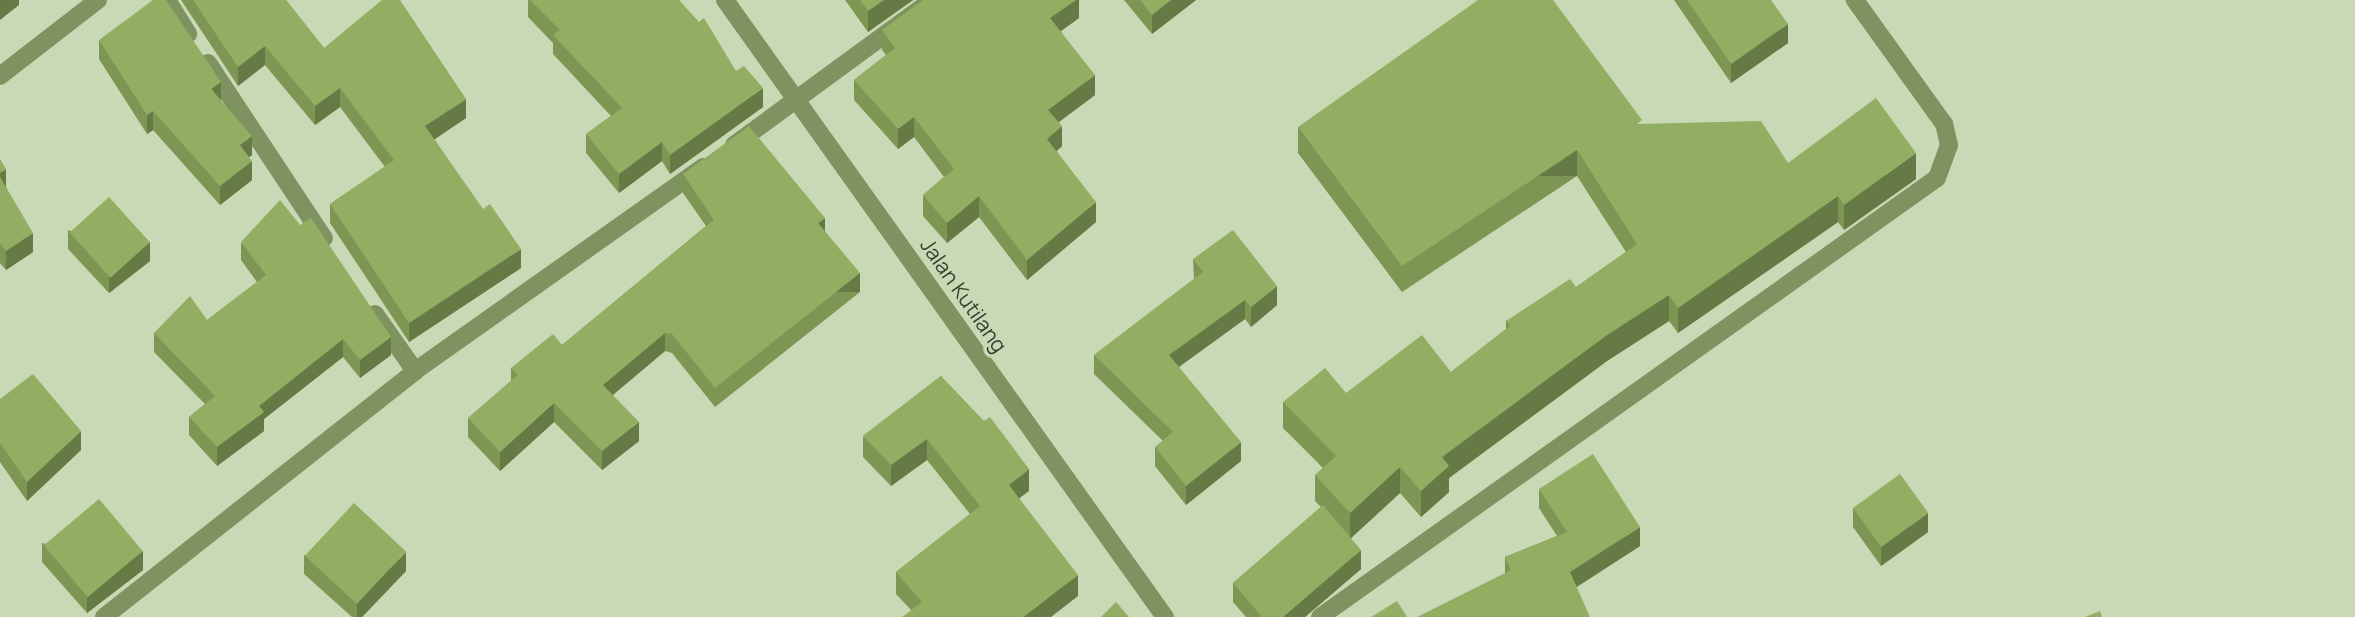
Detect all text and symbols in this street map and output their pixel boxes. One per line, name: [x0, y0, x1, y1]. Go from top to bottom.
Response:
street label: Jalan Kutilang: [915, 233, 1013, 357]

